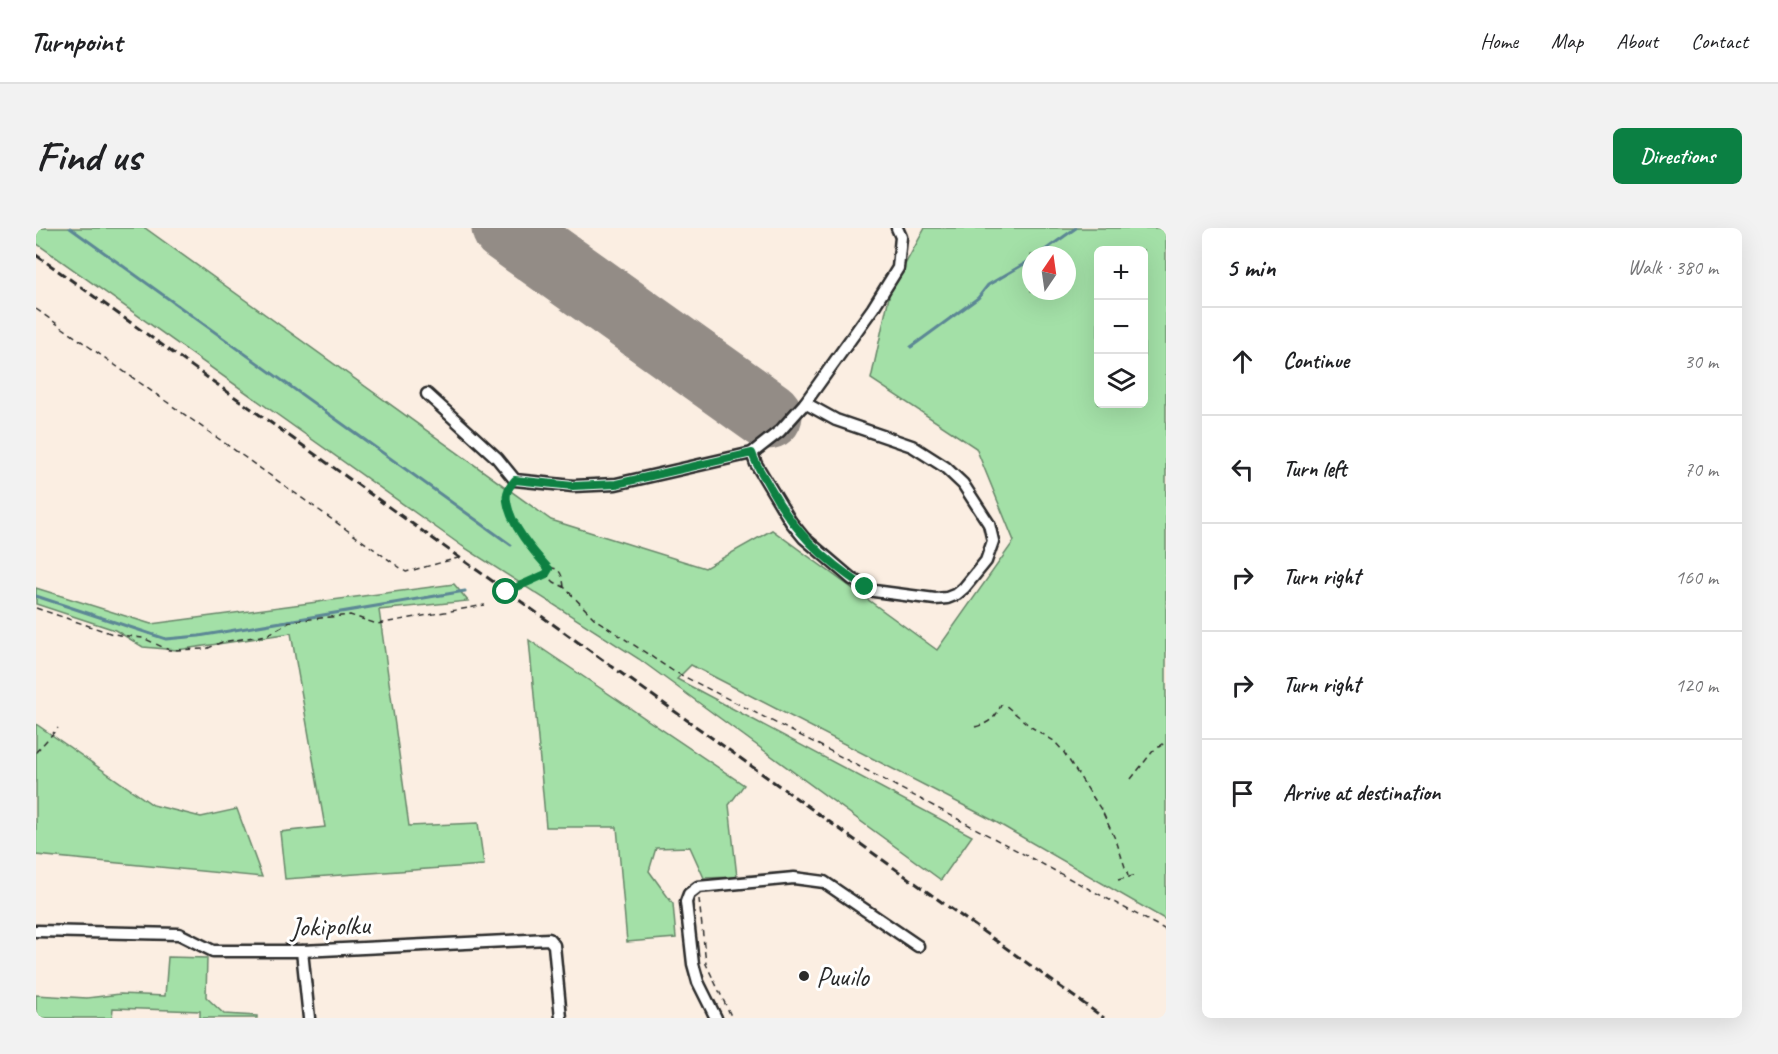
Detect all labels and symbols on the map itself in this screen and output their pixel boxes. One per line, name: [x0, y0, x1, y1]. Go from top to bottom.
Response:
north arrow: [1022, 246, 1076, 300]
route end: [851, 573, 877, 599]
route start: [492, 578, 518, 604]
street label: Jokipolku: [288, 907, 372, 944]
place label: Puuilo: [816, 959, 871, 994]
marker: Puuilo: [797, 969, 811, 983]

